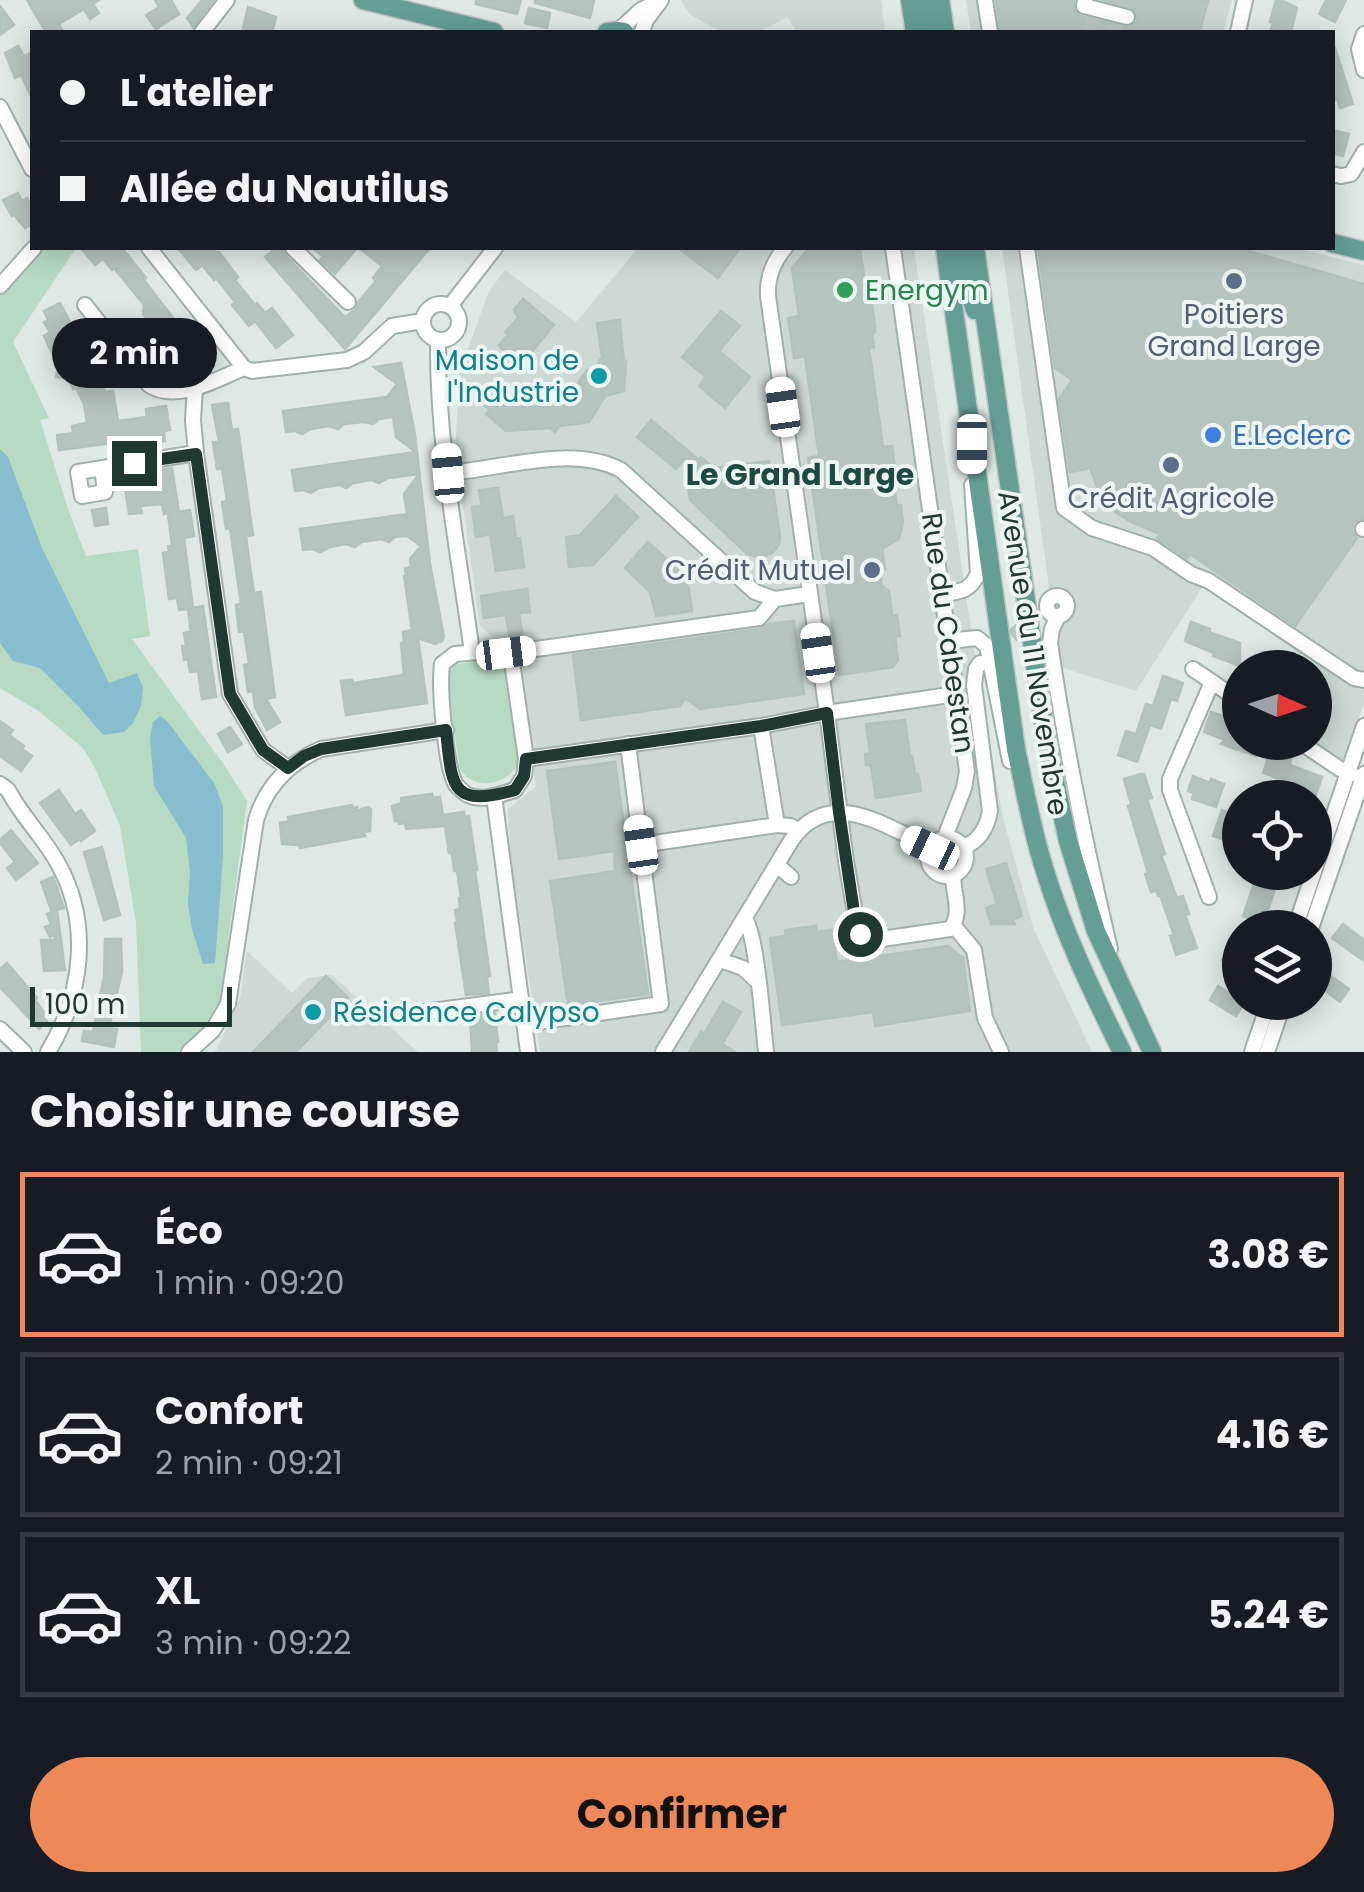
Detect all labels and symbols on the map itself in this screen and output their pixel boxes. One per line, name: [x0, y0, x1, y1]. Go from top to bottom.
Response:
marker: Poitiers Grand Large: [1223, 270, 1245, 292]
place label: Energym: [865, 271, 989, 310]
marker: Energym: [834, 279, 856, 301]
place label: Poitiers Grand Large: [1147, 295, 1321, 366]
callout: 2 min: [52, 318, 216, 388]
place label: Maison de l'Industrie: [435, 341, 579, 412]
marker: Maison de l'Industrie: [588, 365, 610, 387]
car: [764, 375, 802, 439]
car: [957, 414, 987, 474]
place label: E.Leclerc: [1233, 416, 1351, 455]
marker: E.Leclerc: [1202, 424, 1224, 446]
route end: [112, 441, 157, 486]
car: [430, 442, 466, 504]
district label: Le Grand Large: [686, 453, 914, 496]
marker: Crédit Agricole: [1160, 454, 1182, 476]
place label: Crédit Agricole: [1067, 479, 1275, 518]
street label: Avenue du 11 Novembre: [988, 488, 1078, 818]
street label: Rue du Cabestan: [912, 510, 984, 756]
place label: Crédit Mutuel: [665, 551, 852, 590]
marker: Crédit Mutuel: [861, 559, 883, 581]
car: [799, 621, 837, 685]
car: [474, 634, 538, 672]
north arrow: [1222, 650, 1332, 760]
car: [622, 813, 660, 877]
car: [896, 822, 964, 874]
route start: [838, 912, 883, 957]
scale bar: [30, 982, 232, 1026]
place label: Résidence Calypso: [333, 993, 600, 1032]
marker: Résidence Calypso: [302, 1001, 324, 1023]

